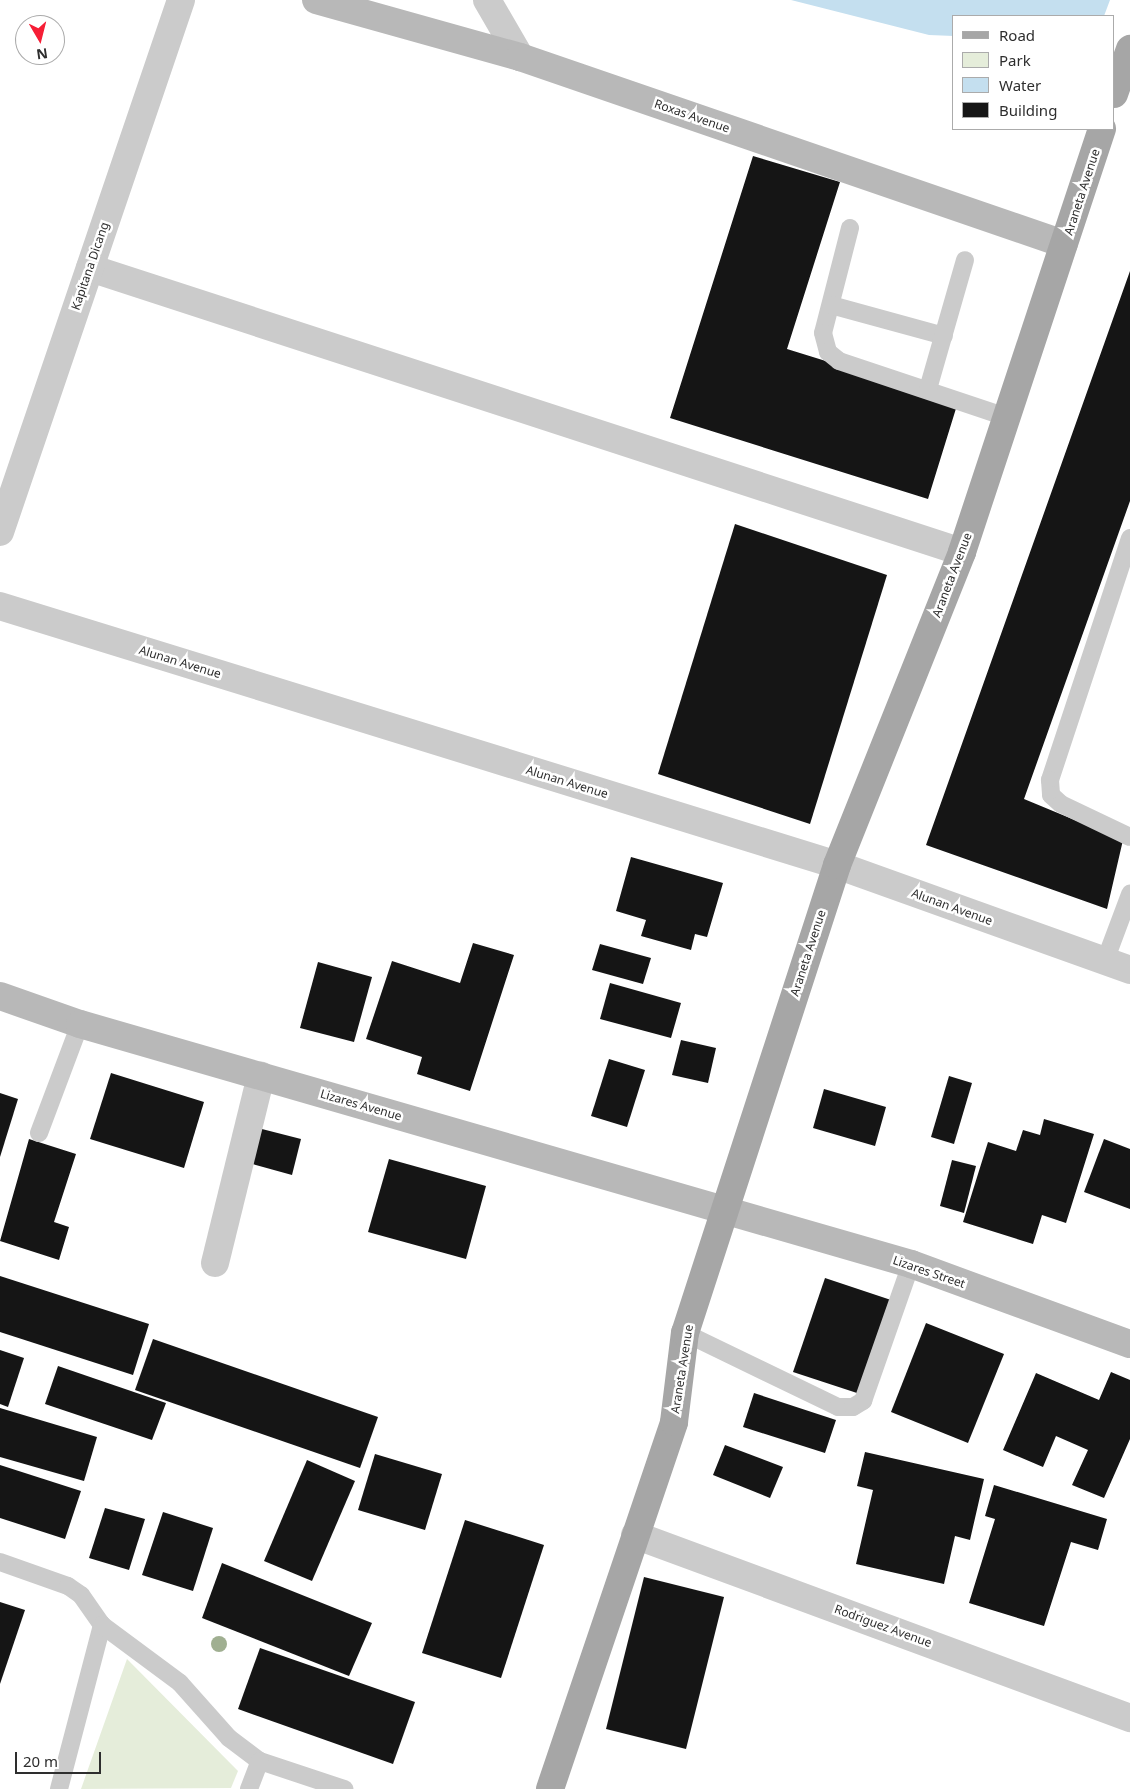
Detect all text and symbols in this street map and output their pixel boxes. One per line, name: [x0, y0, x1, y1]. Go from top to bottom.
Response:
north arrow: [15, 15, 65, 65]
legend: [952, 15, 1115, 130]
text: Road: [999, 25, 1035, 45]
text: N: [35, 44, 49, 65]
text: Park: [999, 50, 1031, 70]
text: Water: [999, 75, 1041, 95]
street label: Roxas Avenue: [653, 96, 731, 136]
text: Building: [999, 100, 1057, 120]
street label: Araneta Avenue: [1061, 147, 1103, 237]
street label: Kapitana Dicang: [68, 220, 112, 312]
street label: Araneta Avenue: [929, 531, 975, 619]
street label: Alunan Avenue: [137, 643, 223, 681]
street label: Alunan Avenue: [524, 763, 610, 801]
street label: Alunan Avenue: [910, 886, 994, 928]
street label: Araneta Avenue: [787, 908, 829, 998]
street label: Lizares Avenue: [319, 1086, 403, 1124]
street label: Lizares Street: [891, 1253, 967, 1291]
street label: Araneta Avenue: [668, 1324, 696, 1414]
street label: Rodriguez Avenue: [832, 1602, 934, 1650]
scale bar: [18, 1742, 104, 1774]
text: 20 m: [23, 1751, 58, 1771]

